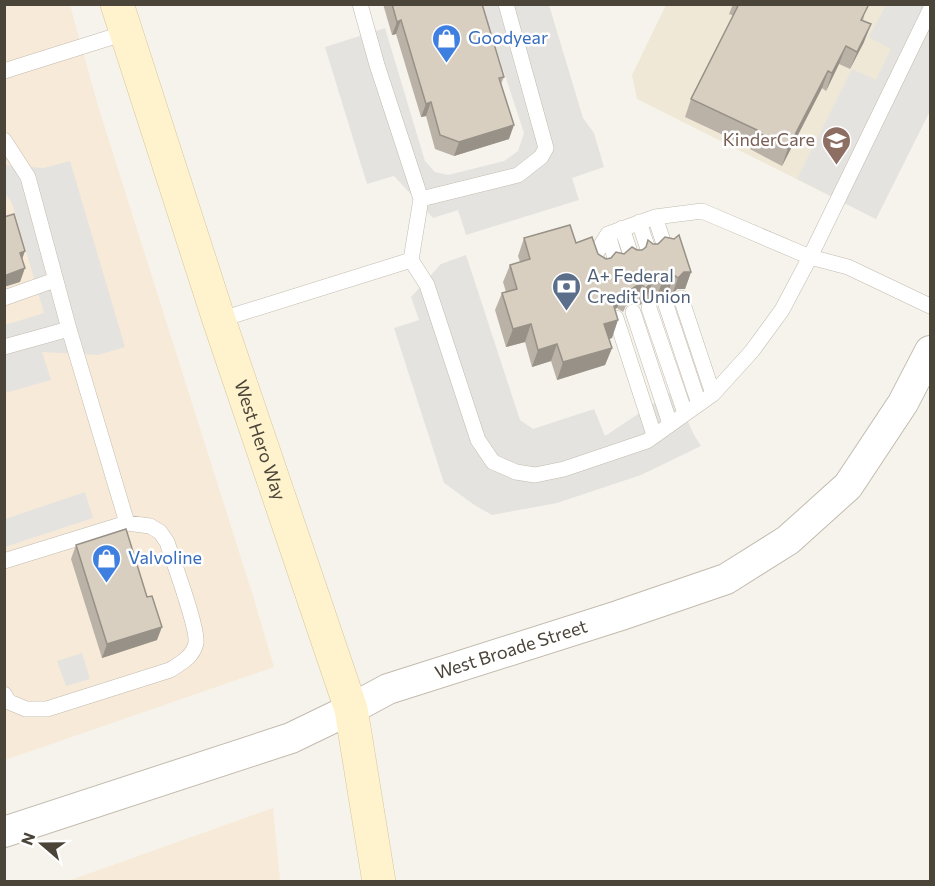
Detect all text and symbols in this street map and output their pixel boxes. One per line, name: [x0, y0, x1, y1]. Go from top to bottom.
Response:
shop icon: Goodyear: [431, 22, 463, 64]
place label: Goodyear: [468, 26, 548, 48]
school or university icon: KinderCare: [820, 124, 852, 166]
place label: KinderCare: [723, 128, 815, 150]
place label: A+ Federal Credit Union: [587, 264, 691, 307]
bank icon: A+ Federal Credit Union: [550, 270, 582, 312]
street label: West Hero Way: [230, 377, 291, 503]
shop icon: Valvoline: [91, 542, 123, 584]
place label: Valvoline: [128, 546, 202, 568]
street label: West Broade Street: [432, 614, 590, 683]
north arrow: [12, 814, 72, 874]
text: N: [16, 830, 38, 848]

